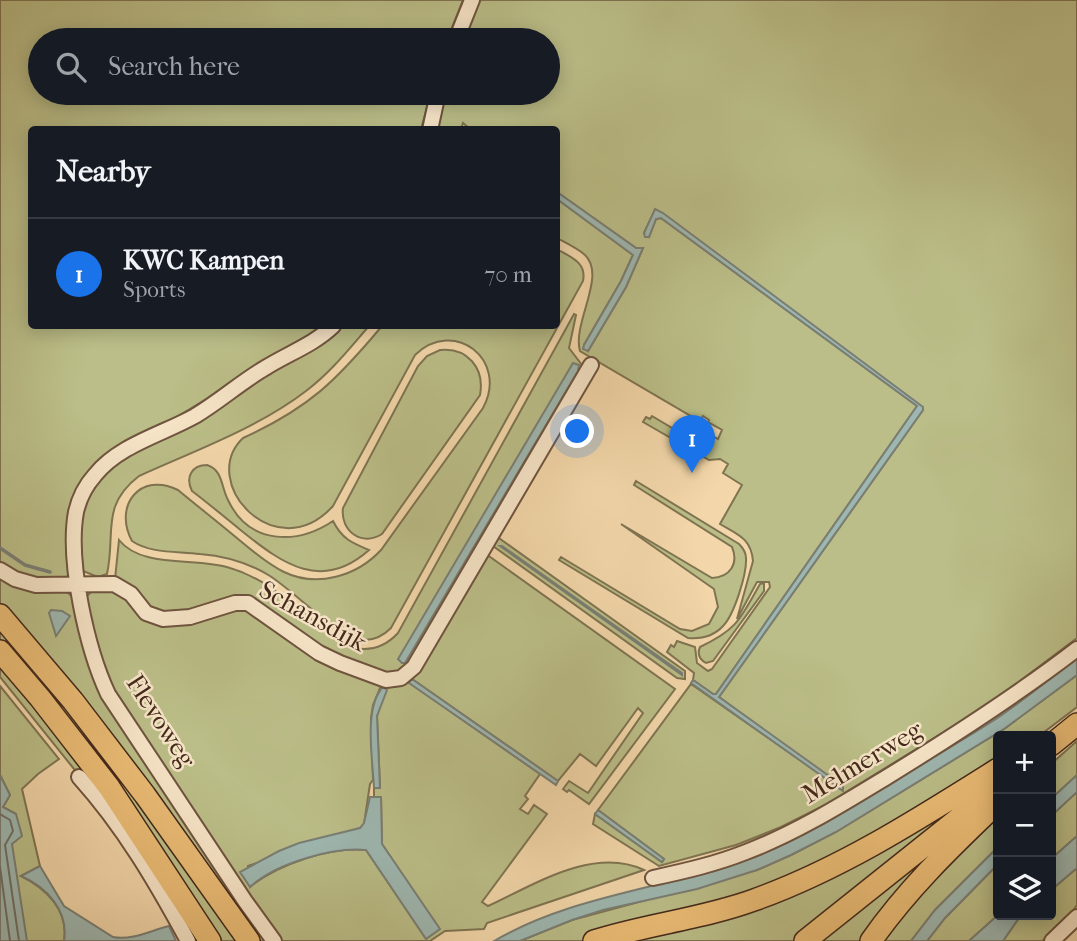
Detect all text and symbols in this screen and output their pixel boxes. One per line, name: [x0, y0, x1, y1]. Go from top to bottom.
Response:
search box: [28, 28, 560, 105]
icon: search: [52, 48, 90, 86]
text: Search here: [108, 51, 240, 82]
text: Nearby: [56, 154, 151, 189]
text: KWC Kampen: [123, 245, 284, 276]
text: 1: [75, 261, 83, 288]
text: 70 m: [484, 261, 532, 288]
text: Sports: [123, 276, 185, 303]
your location: [560, 414, 594, 448]
pin: 1: [669, 415, 715, 473]
street label: Schansdijk: [254, 574, 373, 658]
street label: Flevoweg: [120, 669, 203, 774]
street label: Melmerweg: [796, 713, 929, 810]
map controls: [993, 731, 1056, 920]
button: +: [993, 731, 1056, 794]
button: −: [993, 794, 1056, 857]
button: layers: [993, 857, 1056, 920]

